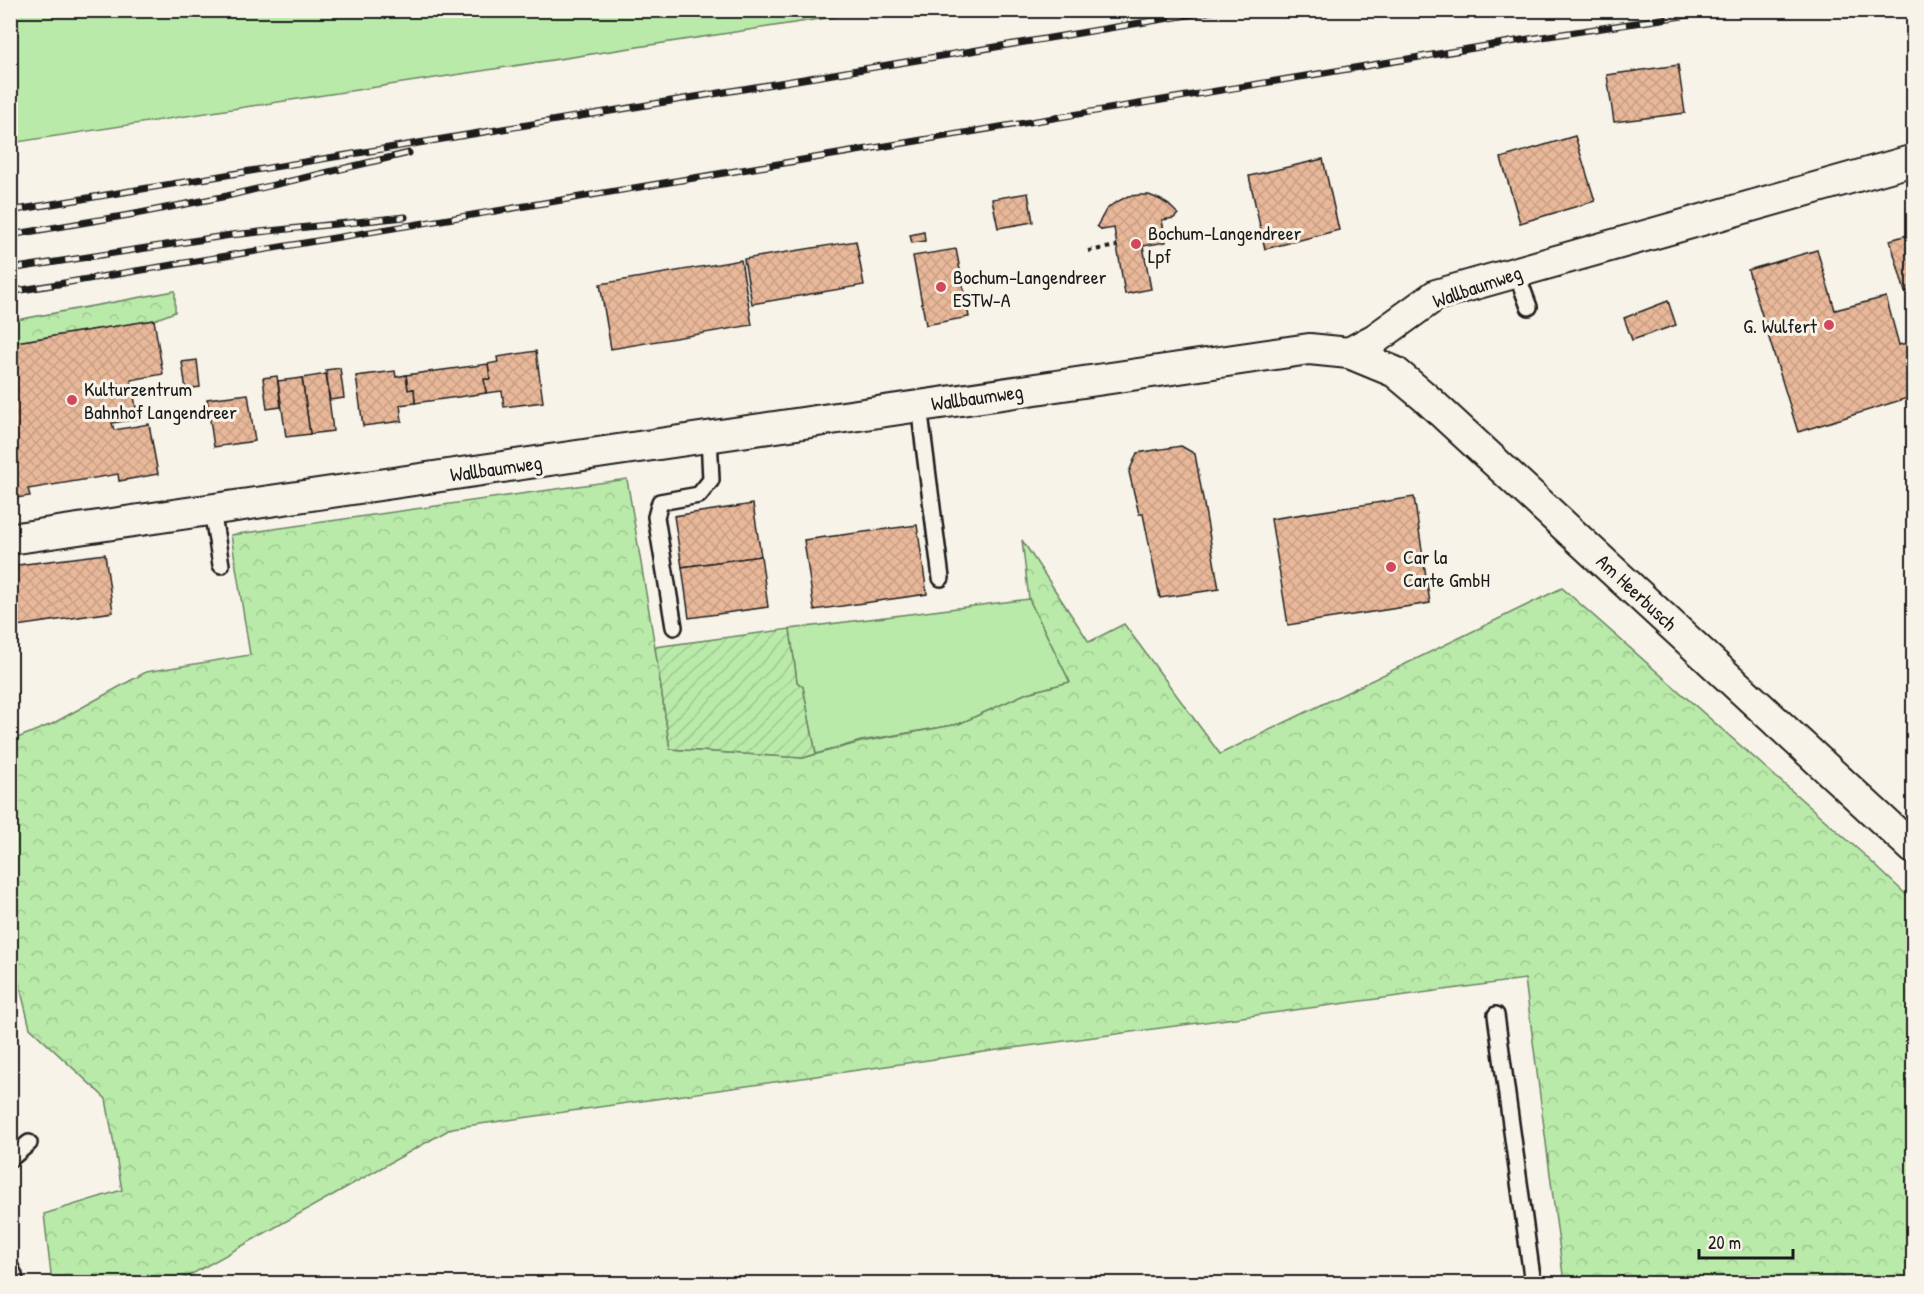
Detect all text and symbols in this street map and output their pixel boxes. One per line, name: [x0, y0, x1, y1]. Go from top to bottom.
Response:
place label: Bochum-Langendreer Lpf: [1148, 219, 1302, 269]
marker: Bochum-Langendreer Lpf: [1129, 237, 1143, 251]
street label: Wallbaumweg: [1429, 258, 1525, 314]
place label: Bochum-Langendreer ESTW-A: [953, 263, 1107, 313]
marker: Bochum-Langendreer ESTW-A: [934, 280, 948, 294]
place label: G. Wulfert: [1743, 312, 1818, 339]
marker: G. Wulfert: [1822, 318, 1836, 332]
place label: Kulturzentrum Bahnhof Langendreer: [84, 375, 237, 425]
street label: Wallbaumweg: [929, 377, 1025, 417]
marker: Kulturzentrum Bahnhof Langendreer: [65, 393, 79, 407]
street label: Wallbaumweg: [448, 448, 544, 488]
place label: Car la Carte GmbH: [1403, 543, 1490, 593]
street label: Am Heerbusch: [1591, 548, 1683, 636]
marker: Car la Carte GmbH: [1384, 560, 1398, 574]
scale bar: [1699, 1222, 1794, 1260]
text: 20 m: [1708, 1230, 1741, 1255]

